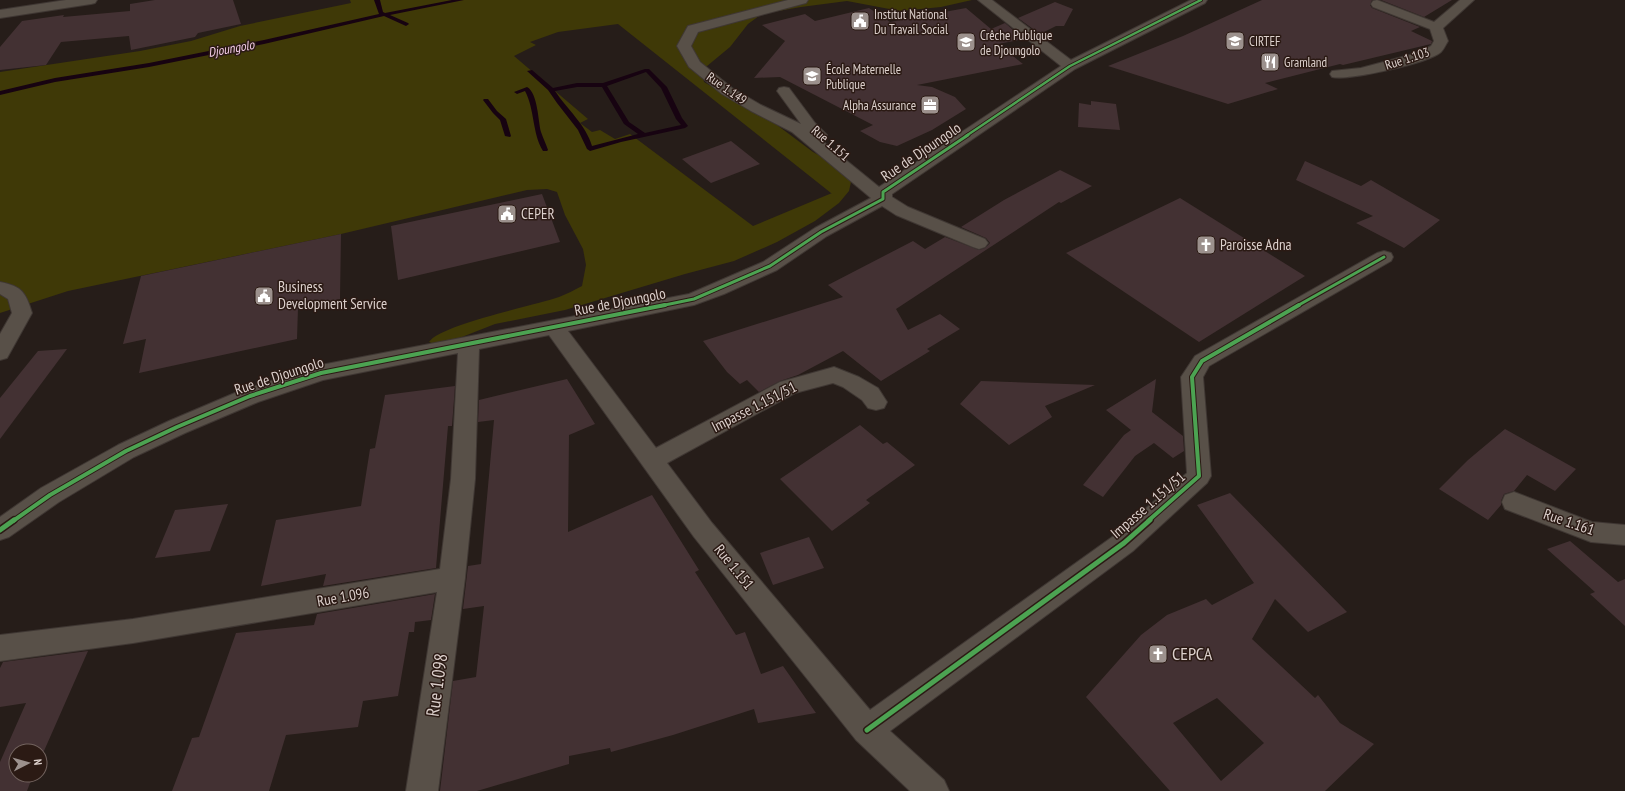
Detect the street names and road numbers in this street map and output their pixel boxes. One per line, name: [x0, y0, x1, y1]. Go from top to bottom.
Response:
street label: Rue 1.103: [1383, 43, 1432, 74]
street label: Rue 1.149: [703, 68, 750, 109]
street label: Rue de Djoungolo: [877, 118, 964, 185]
street label: Rue 1.151: [808, 122, 854, 165]
street label: Rue de Djoungolo: [573, 283, 667, 320]
street label: Rue de Djoungolo: [232, 352, 326, 399]
street label: Impasse 1.151/51: [708, 377, 799, 436]
street label: Impasse 1.151/51: [1106, 467, 1189, 542]
street label: Rue 1.161: [1541, 504, 1597, 539]
street label: Rue 1.151: [710, 540, 758, 593]
street label: Rue 1.096: [315, 583, 371, 610]
street label: Rue 1.098: [421, 652, 452, 718]

